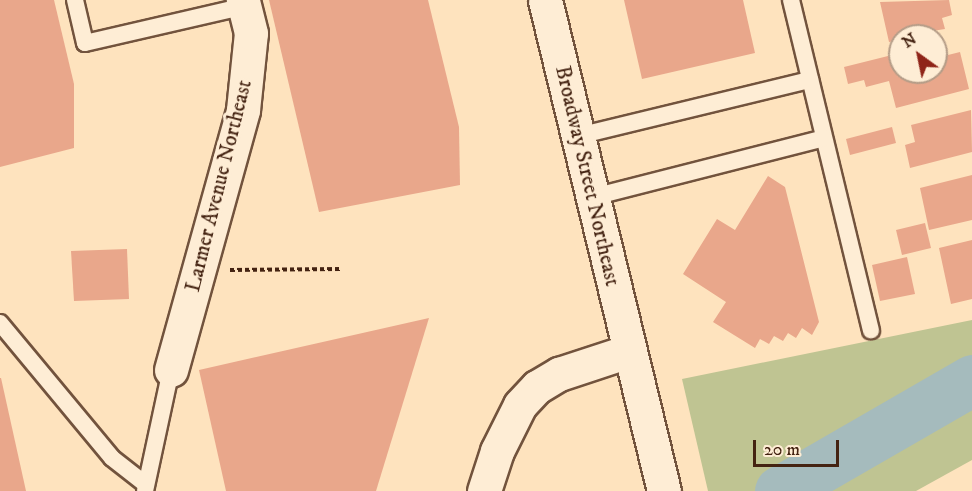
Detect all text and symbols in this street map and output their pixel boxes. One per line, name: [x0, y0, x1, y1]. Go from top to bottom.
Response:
north arrow: [888, 24, 948, 84]
text: N: [898, 29, 920, 53]
street label: Broadway Street Northeast: [549, 63, 625, 289]
street label: Larmer Avenue Northeast: [180, 77, 258, 295]
scale bar: [756, 428, 842, 466]
text: 20 m: [764, 439, 800, 461]

